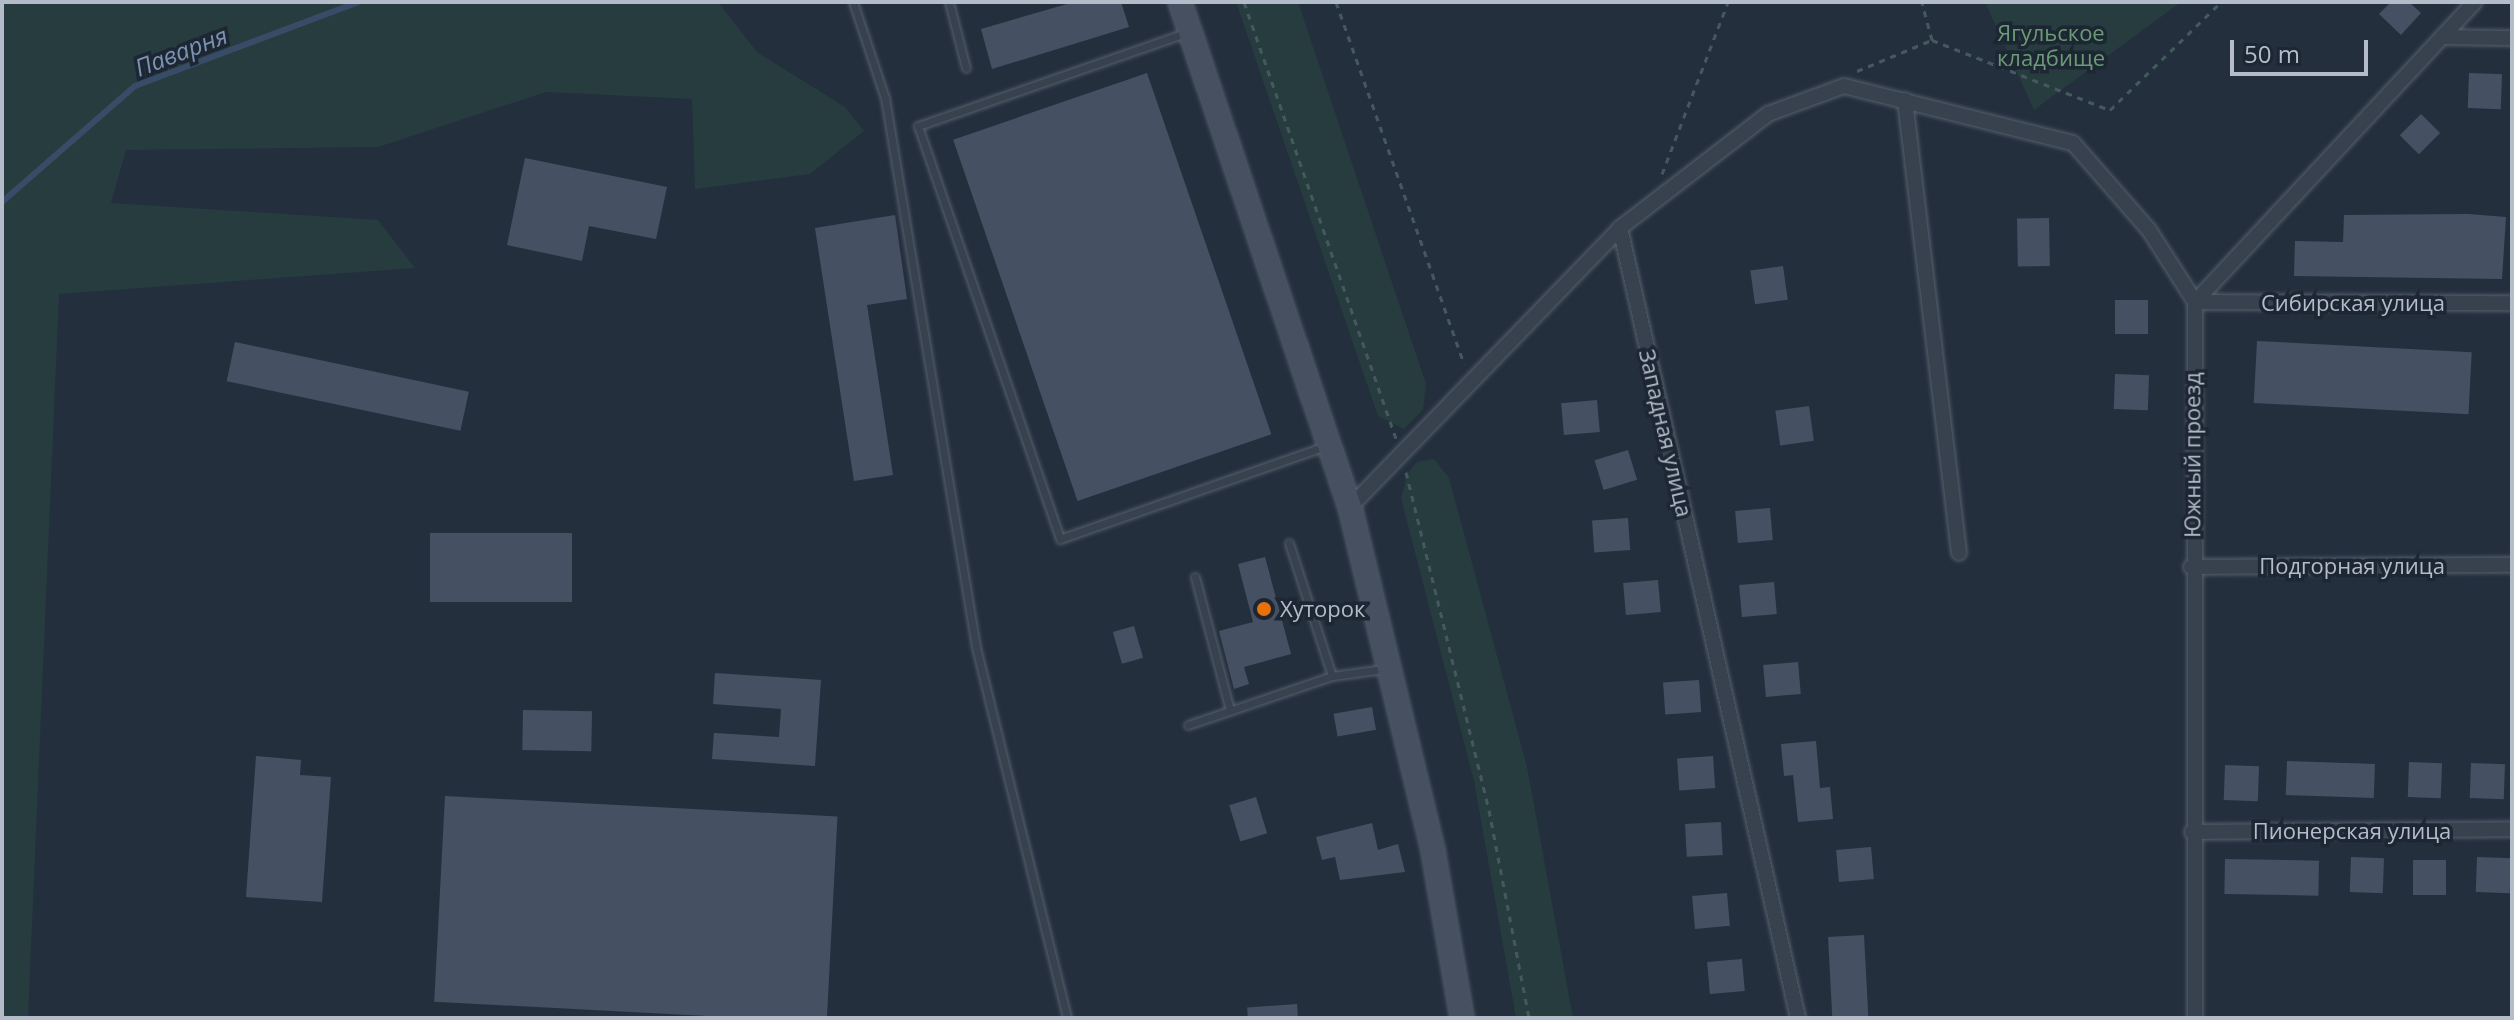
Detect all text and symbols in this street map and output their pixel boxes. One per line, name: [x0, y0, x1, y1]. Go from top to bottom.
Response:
park label: Ягульское кладбище: [1997, 19, 2105, 70]
water label: Паварня: [130, 20, 232, 82]
scale bar: [2234, 24, 2372, 74]
text: 50 m: [2244, 37, 2300, 70]
street label: Сибирская улица: [2261, 290, 2445, 316]
street label: Западная улица: [1634, 347, 1698, 519]
street label: Южный проезд: [2179, 372, 2205, 538]
street label: Подгорная улица: [2259, 553, 2445, 579]
place label: Хуторок: [1280, 596, 1365, 622]
marker: Хуторок: [1255, 600, 1273, 618]
street label: Пионерская улица: [2253, 818, 2451, 844]

